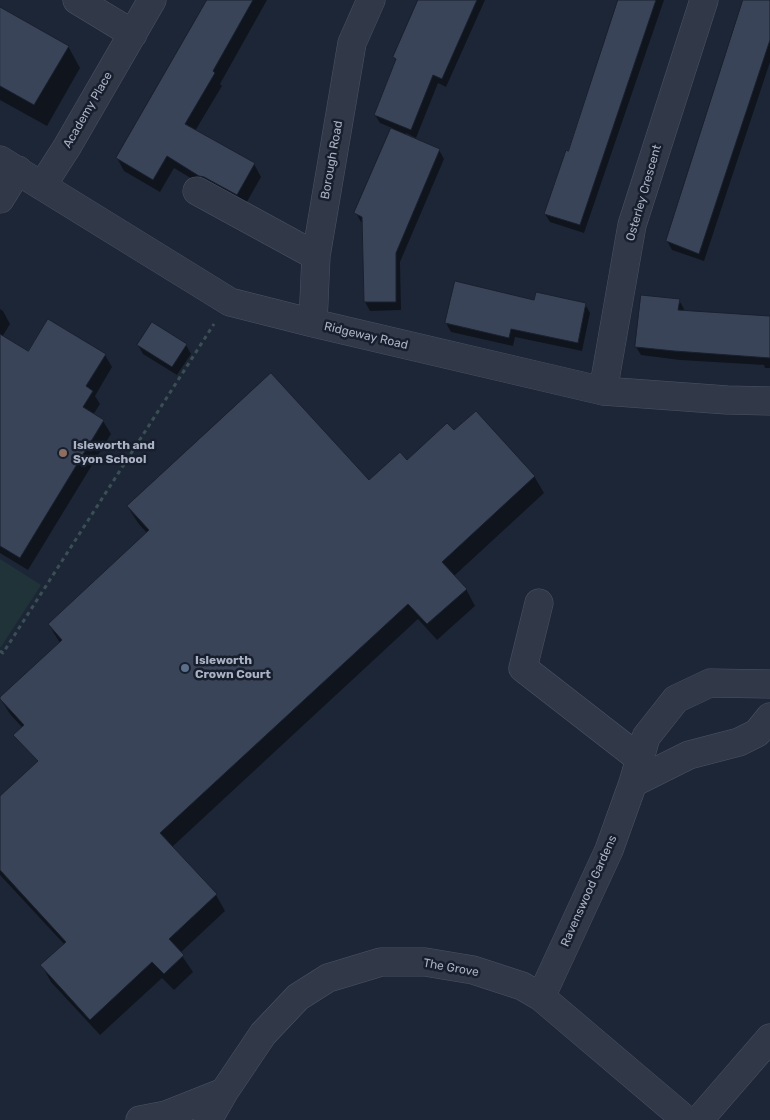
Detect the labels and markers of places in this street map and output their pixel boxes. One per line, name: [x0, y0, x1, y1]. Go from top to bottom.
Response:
place label: Isleworth and Syon School: [73, 439, 155, 467]
marker: Isleworth and Syon School: [57, 447, 69, 459]
place label: Isleworth Crown Court: [195, 654, 271, 682]
marker: Isleworth Crown Court: [179, 662, 191, 674]

